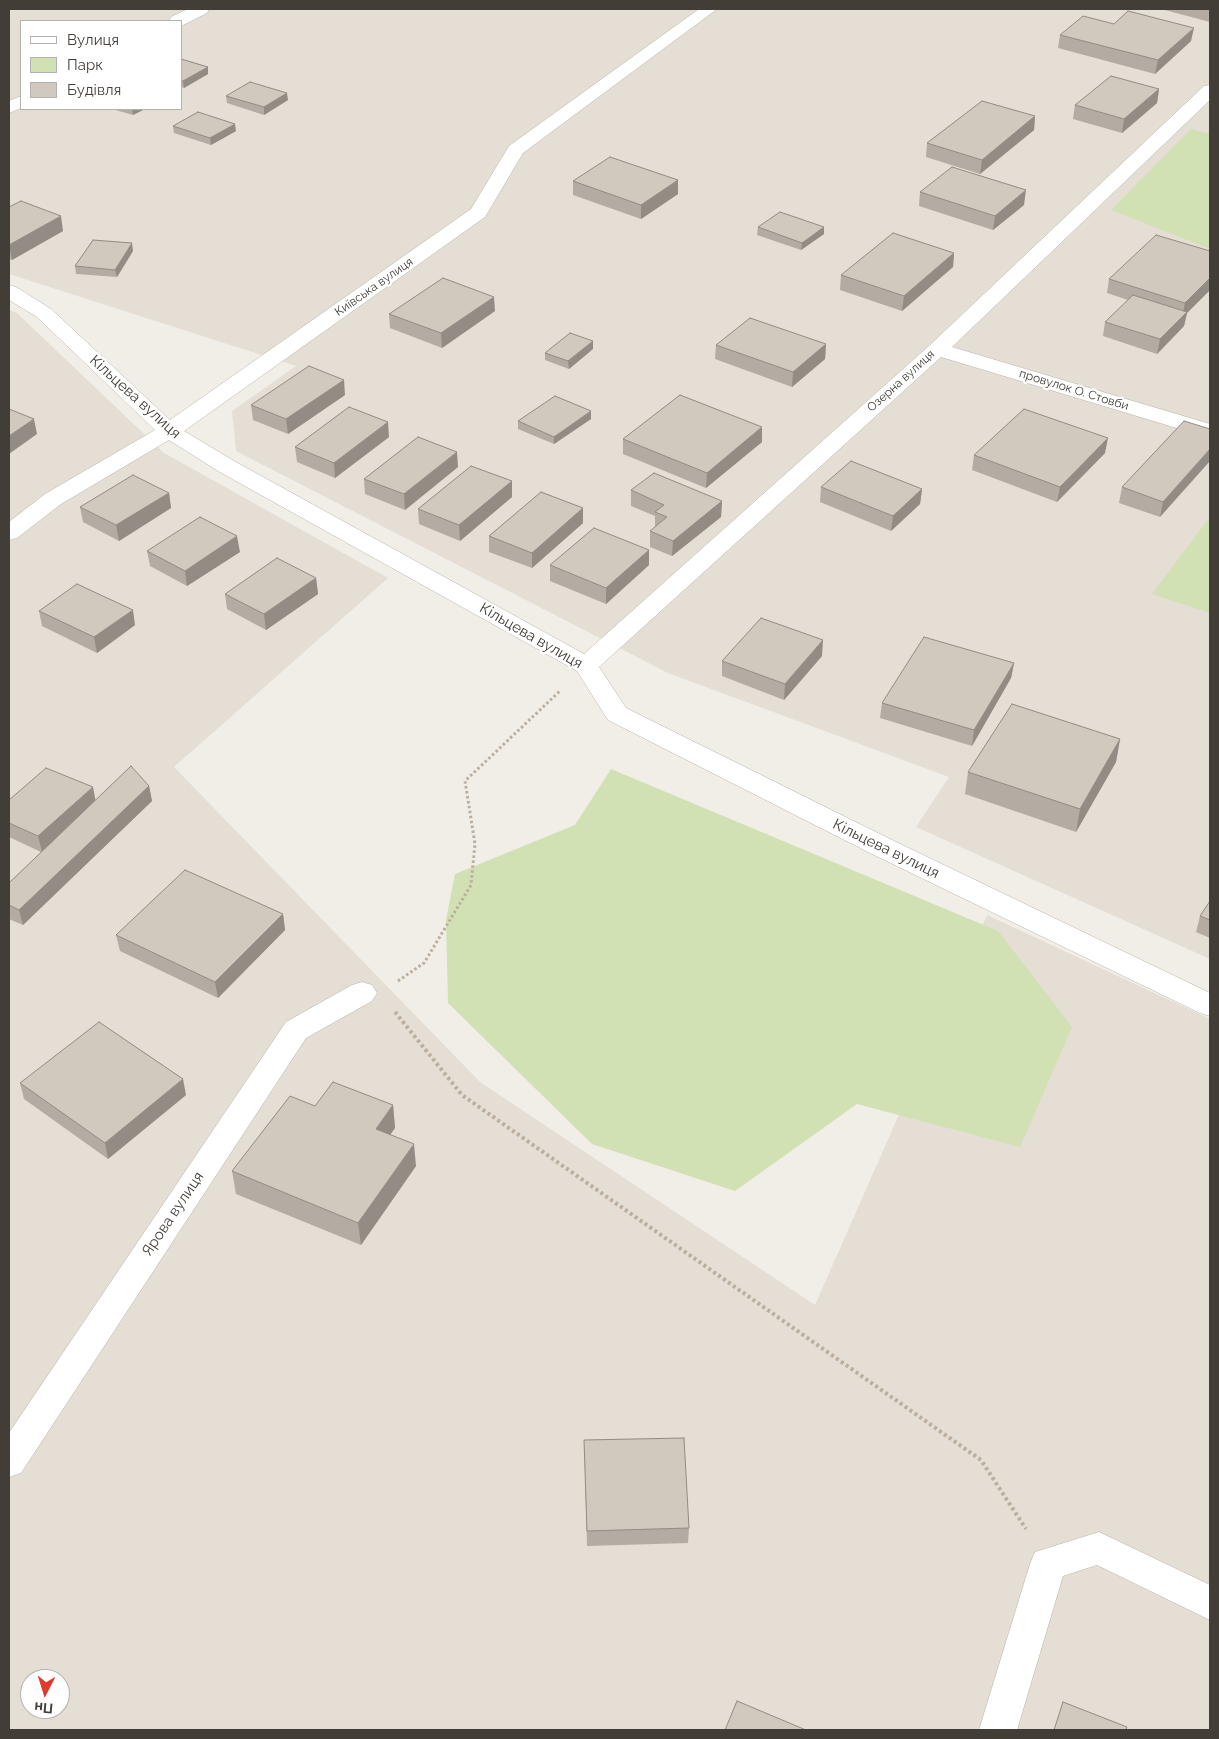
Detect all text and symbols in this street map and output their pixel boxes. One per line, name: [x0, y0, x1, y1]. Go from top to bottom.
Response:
legend: [20, 20, 182, 110]
text: Вулиця: [67, 31, 119, 49]
text: Парк: [67, 56, 103, 74]
text: Будівля: [67, 81, 121, 99]
street label: Київська вулиця: [332, 255, 416, 319]
street label: Озерна вулиця: [864, 347, 938, 415]
street label: Кільцева вулиця: [86, 351, 184, 443]
street label: провулок О. Стовби: [1018, 367, 1130, 413]
street label: Кільцева вулиця: [476, 599, 586, 673]
street label: Кільцева вулиця: [830, 815, 942, 883]
street label: Ярова вулиця: [138, 1168, 208, 1260]
north arrow: [20, 1669, 70, 1719]
text: Пн: [34, 1699, 54, 1717]

